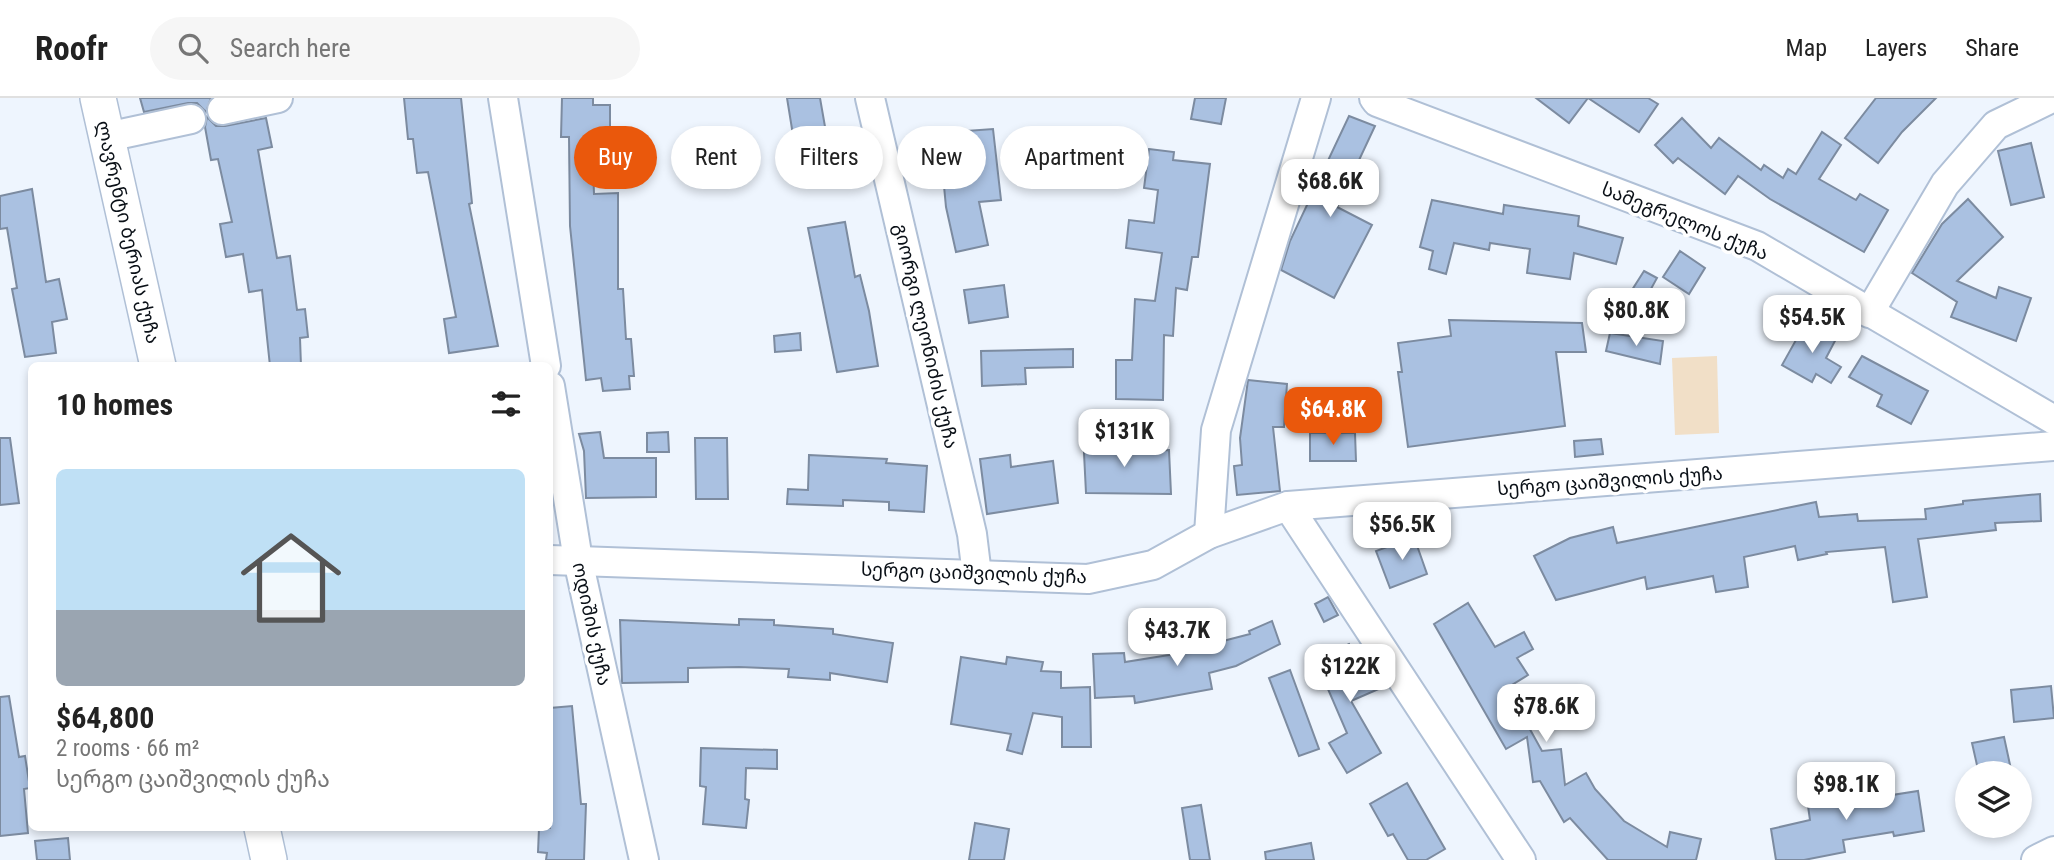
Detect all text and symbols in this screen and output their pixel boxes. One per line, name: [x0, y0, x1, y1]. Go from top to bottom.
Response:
search box: [150, 17, 640, 80]
text: Roofr: [35, 29, 108, 68]
icon: search: [174, 29, 212, 67]
text: Search here: [230, 33, 351, 63]
text: Map: [1786, 34, 1827, 62]
text: Layers: [1865, 34, 1927, 62]
text: Share: [1965, 34, 2019, 62]
street label: ლავრენტი ბერიას ქუჩა: [90, 118, 165, 346]
chip: Buy: [574, 126, 657, 189]
chip: Rent: [671, 126, 761, 189]
chip: Filters: [775, 126, 883, 189]
chip: New: [897, 126, 986, 189]
chip: Apartment: [1000, 126, 1149, 189]
pin: $68.6K: [1273, 159, 1387, 219]
text: $68.6K: [1297, 168, 1363, 195]
street label: სამეგრელოს ქუჩა: [1598, 177, 1772, 266]
street label: გიორგი ლეონიძის ქუჩა: [888, 221, 963, 451]
pin: $80.8K: [1579, 288, 1693, 348]
pin: $54.5K: [1755, 296, 1869, 355]
text: $80.8K: [1603, 297, 1669, 324]
text: $54.5K: [1779, 304, 1845, 331]
icon: filters: [487, 385, 525, 423]
text: 10 homes: [56, 387, 173, 422]
pin: $64.8K: [1276, 388, 1390, 447]
text: $64.8K: [1300, 396, 1366, 423]
pin: $131K: [1075, 410, 1173, 469]
text: $131K: [1094, 418, 1154, 445]
street label: სერგო ცაიშვილის ქუჩა: [1496, 462, 1724, 501]
pin: $56.5K: [1345, 503, 1459, 562]
text: $56.5K: [1369, 511, 1435, 538]
icon: home: [228, 515, 354, 641]
street label: სერგო ცაიშვილის ქუჩა: [861, 558, 1087, 589]
street label: ოდიშის ქუჩა: [567, 560, 616, 688]
pin: $43.7K: [1120, 608, 1234, 668]
text: $43.7K: [1144, 617, 1210, 644]
pin: $122K: [1301, 644, 1399, 704]
text: $122K: [1320, 653, 1380, 680]
pin: $78.6K: [1489, 684, 1603, 744]
text: $78.6K: [1513, 693, 1579, 720]
text: $64,800: [56, 700, 154, 735]
text: 2 rooms · 66 m²: [56, 735, 199, 762]
map controls: [1955, 761, 2032, 838]
button: layers: [1955, 761, 2032, 838]
pin: $98.1K: [1789, 762, 1903, 822]
text: სერგო ცაიშვილის ქუჩა: [56, 766, 330, 793]
text: $98.1K: [1813, 771, 1879, 798]

